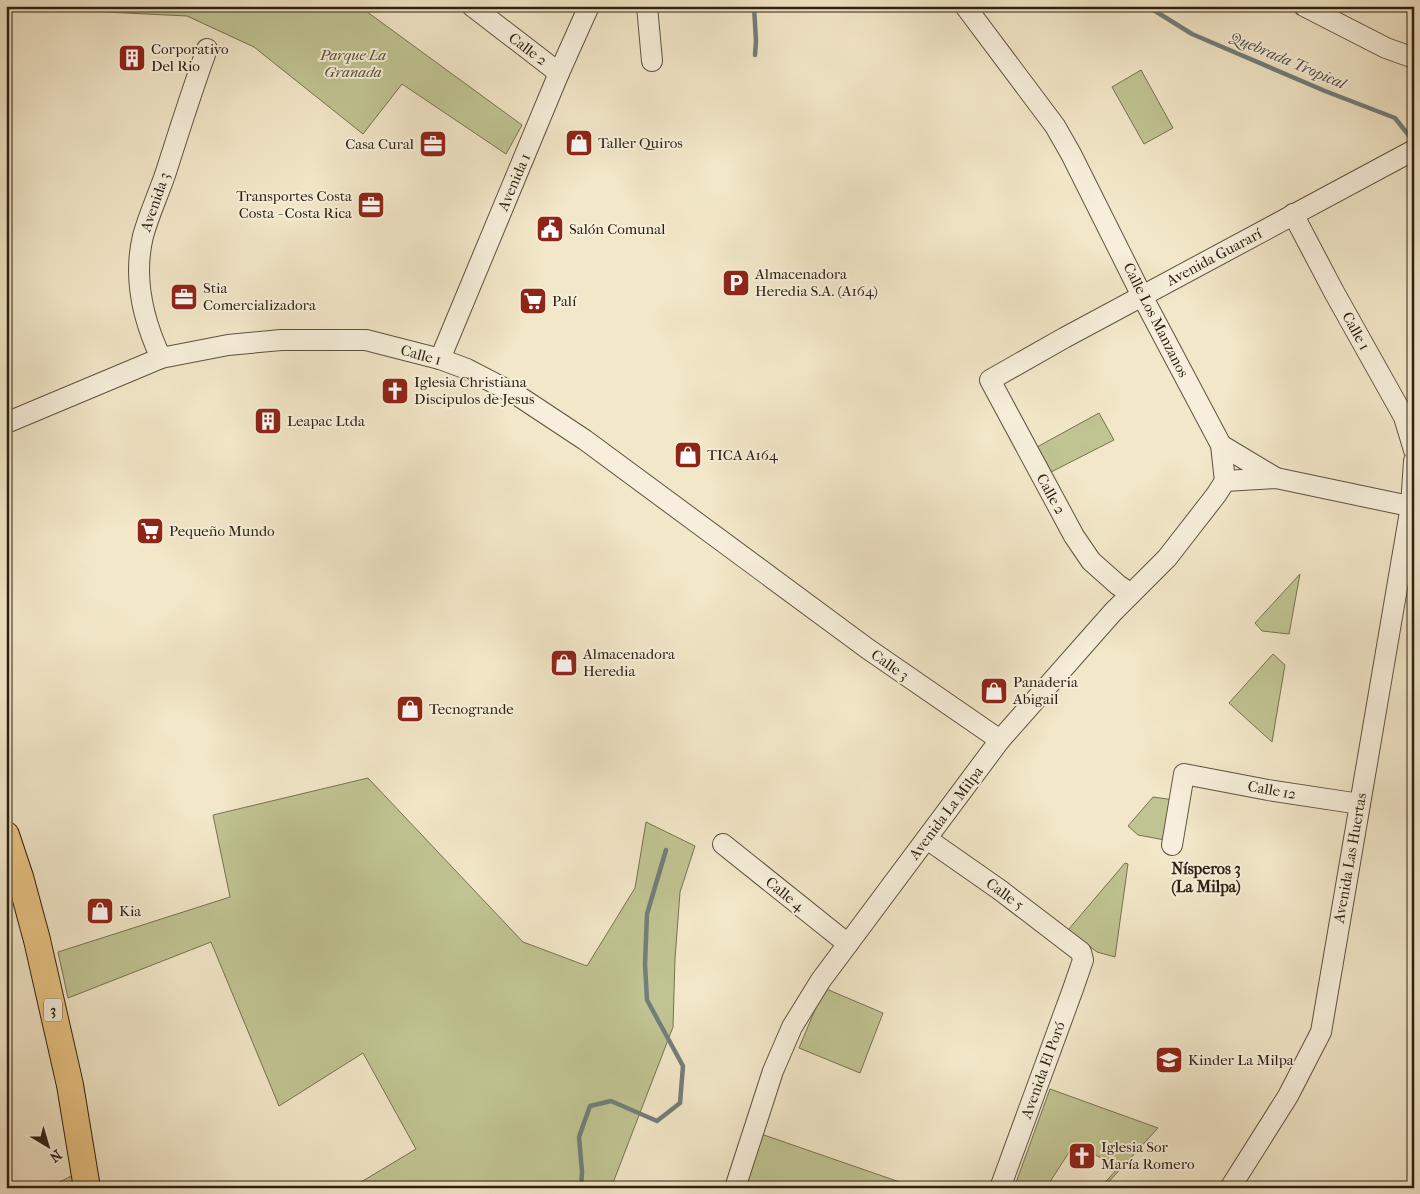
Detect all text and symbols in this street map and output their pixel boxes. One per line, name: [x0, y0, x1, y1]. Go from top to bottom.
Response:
water label: Quebrada Tropical: [1226, 27, 1350, 95]
street label: Calle 2: [505, 29, 551, 69]
place label: Corporativo Del Rio: [151, 40, 229, 75]
building icon: Corporativo Del Rio: [117, 43, 147, 73]
park label: Parque La Granada: [319, 46, 386, 81]
shop icon: Taller Quiros: [564, 128, 594, 158]
office icon: Casa Cural: [418, 129, 448, 159]
place label: Taller Quiros: [598, 134, 683, 152]
place label: Casa Cural: [345, 135, 414, 153]
street label: Avenida 1: [493, 151, 534, 214]
street label: Avenida 3: [136, 170, 174, 235]
place label: Transportes Costa Costa - Costa Rica: [236, 187, 353, 222]
office icon: Transportes Costa Costa - Costa Rica: [356, 190, 386, 220]
public building icon: Salón Comunal: [535, 214, 565, 244]
place label: Salón Comunal: [569, 220, 665, 238]
street label: Avenida Guararí: [1162, 224, 1265, 290]
street label: Calle Los Manzanos: [1119, 260, 1193, 381]
place label: Almacenadora Heredia S.A. (A164): [754, 265, 878, 300]
parking icon: Almacenadora Heredia S.A. (A164): [721, 268, 751, 298]
place label: Stia Comercializadora: [203, 279, 317, 314]
office icon: Stia Comercializadora: [169, 282, 199, 312]
supermarket icon: Palí: [518, 286, 548, 316]
place label: Palí: [552, 292, 577, 310]
street label: Calle 1: [1338, 309, 1374, 353]
street label: Calle 1: [399, 341, 443, 369]
place label: Iglesia Christiana Discipulos de Jesus: [414, 373, 535, 408]
church icon: Iglesia Christiana Discipulos de Jesus: [380, 376, 410, 406]
building icon: Leapac Ltda: [253, 406, 283, 436]
place label: Leapac Ltda: [287, 412, 366, 430]
shop icon: TICA A164: [673, 440, 703, 470]
place label: TICA A164: [707, 446, 779, 464]
street label: Calle 2: [1033, 471, 1070, 518]
supermarket icon: Pequeño Mundo: [135, 516, 165, 546]
place label: Pequeño Mundo: [169, 522, 275, 540]
place label: Almacenadora Heredia: [582, 645, 676, 680]
street label: Calle 3: [868, 646, 912, 684]
shop icon: Almacenadora Heredia: [549, 648, 579, 678]
place label: Panaderia Abigail: [1012, 673, 1079, 708]
shop icon: Panaderia Abigail: [979, 676, 1009, 706]
shop icon: Tecnogrande: [395, 694, 425, 724]
place label: Tecnogrande: [429, 700, 514, 718]
street label: Avenida La Milpa: [905, 762, 988, 864]
street label: Calle 12: [1246, 777, 1298, 803]
street label: Avenida Las Huertas: [1330, 791, 1370, 926]
district label: Nísperos 3 (La Milpa): [1171, 859, 1241, 897]
street label: Calle 4: [762, 873, 809, 916]
street label: Calle 5: [983, 874, 1027, 914]
shop icon: Kia: [85, 896, 115, 926]
place label: Kia: [119, 902, 142, 920]
road number: 3: [44, 998, 62, 1022]
street label: Avenida El Poró: [1017, 1019, 1069, 1122]
school or university icon: Kinder La Milpa: [1154, 1045, 1184, 1075]
place label: Kinder La Milpa: [1188, 1051, 1295, 1069]
north arrow: [22, 1122, 72, 1172]
place label: Iglesia Sor María Romero: [1101, 1138, 1195, 1173]
church icon: Iglesia Sor María Romero: [1067, 1141, 1097, 1171]
text: N: [46, 1146, 65, 1166]

